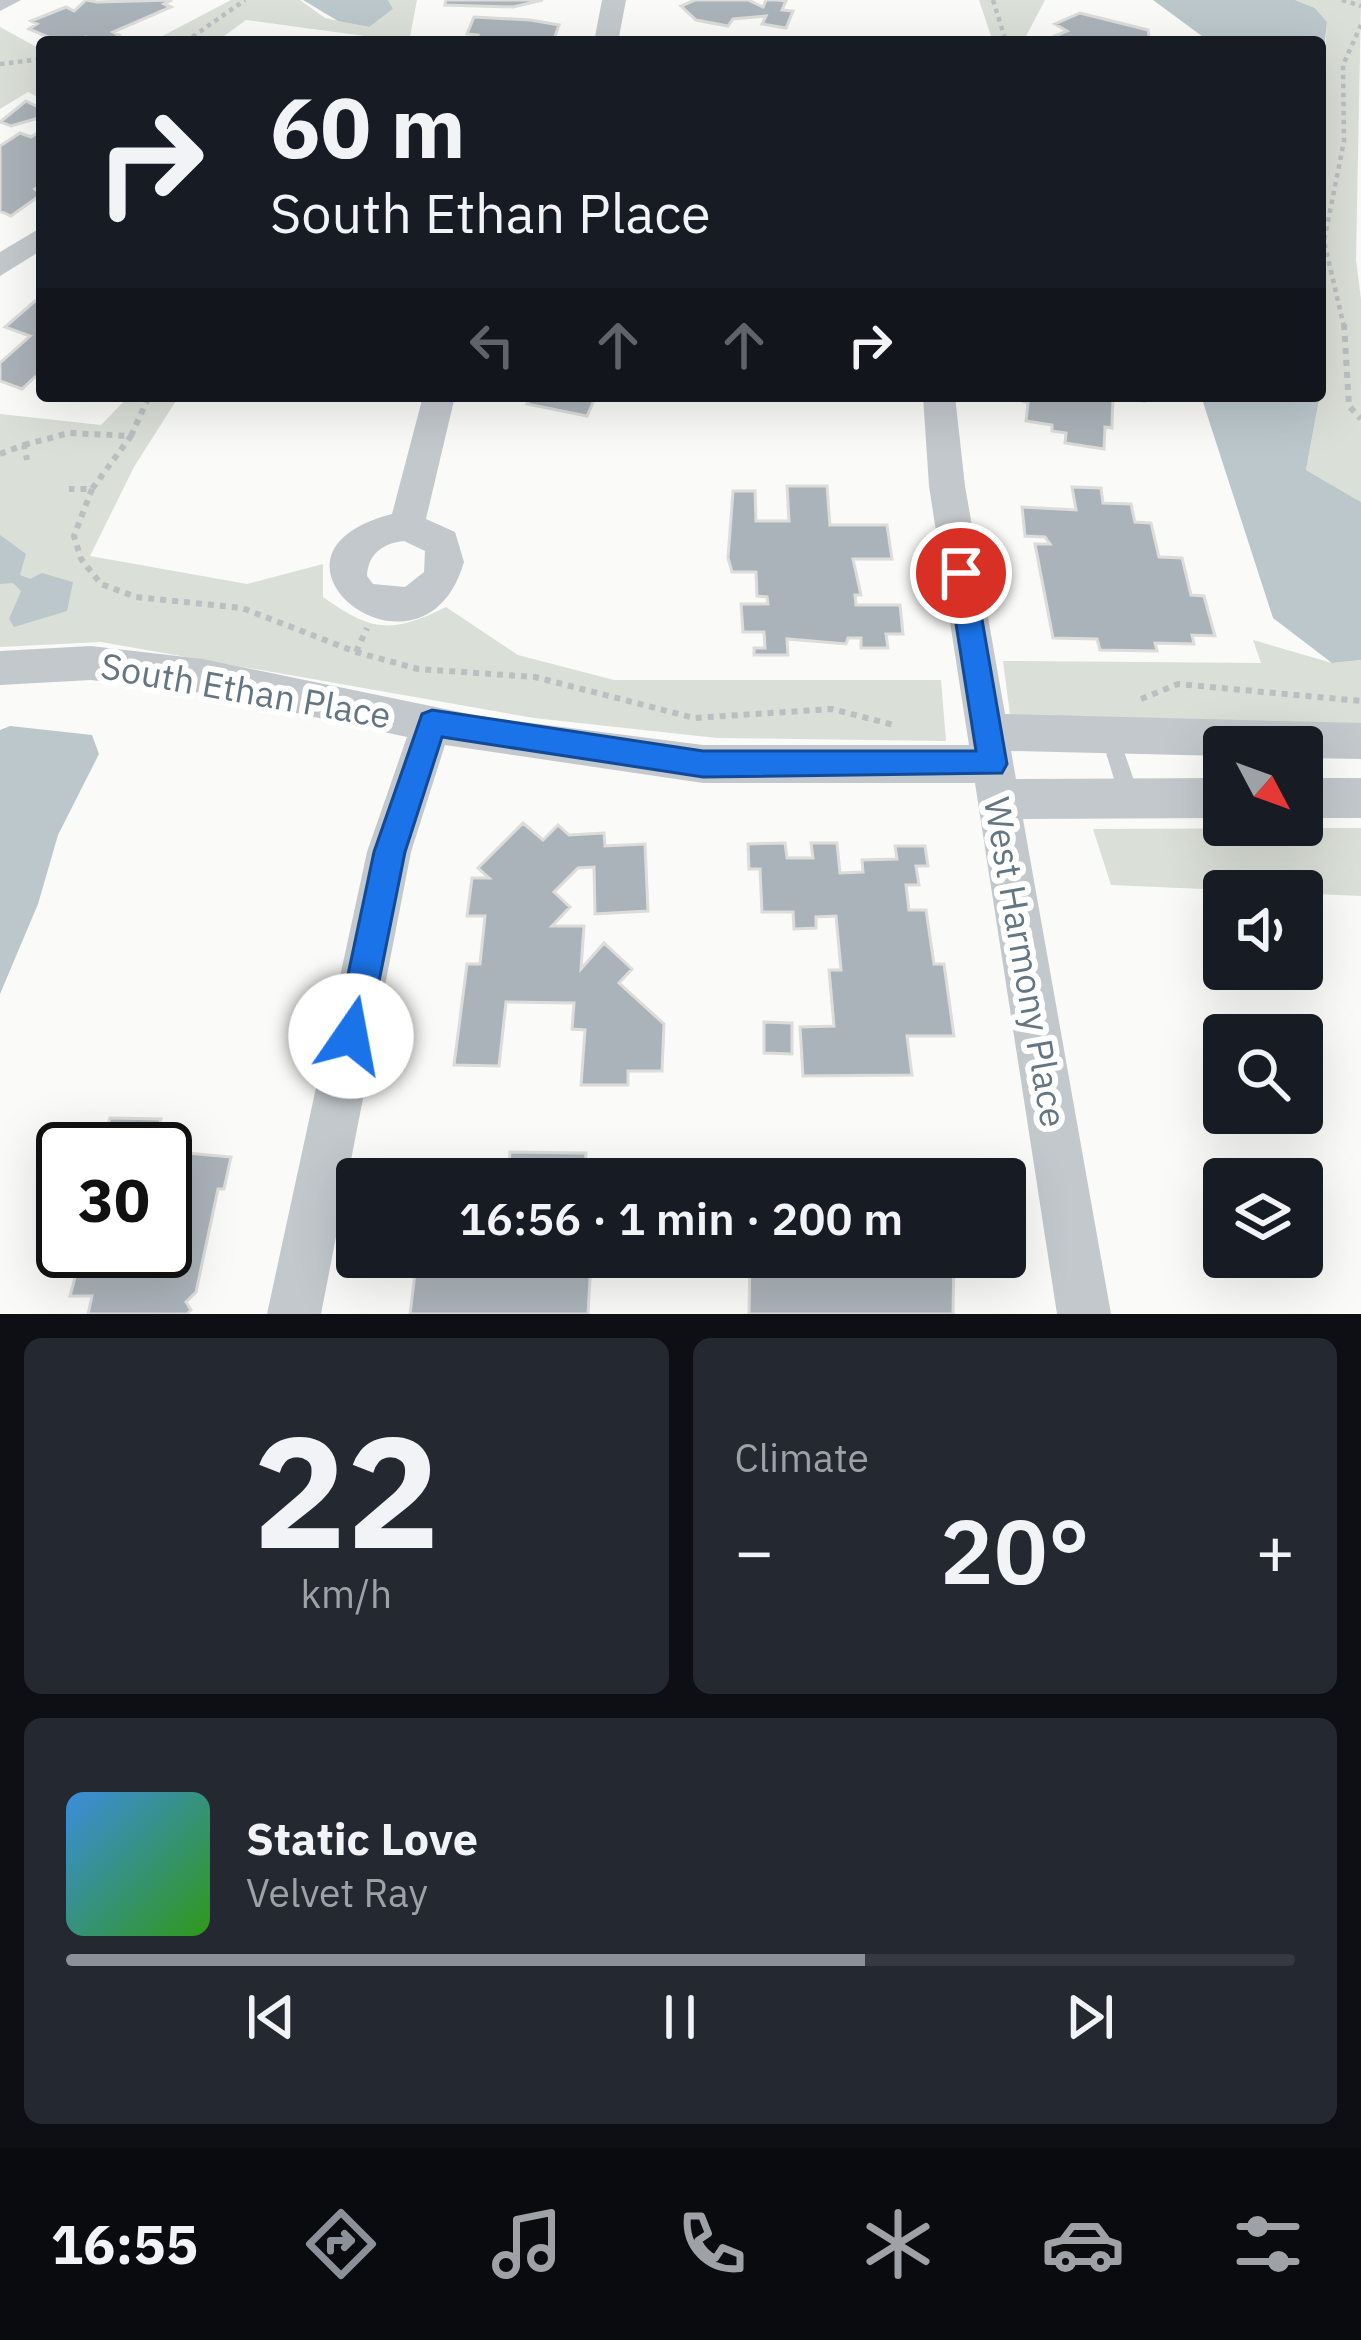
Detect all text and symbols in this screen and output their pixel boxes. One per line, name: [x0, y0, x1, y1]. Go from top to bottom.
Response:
text: 60 m: [270, 72, 466, 181]
icon: right: [72, 84, 228, 240]
text: South Ethan Place: [270, 178, 711, 248]
icon: left: [459, 312, 525, 378]
icon: ahead: [585, 312, 651, 378]
icon: ahead: [711, 312, 777, 378]
icon: right: [837, 312, 903, 378]
pin: [910, 522, 1012, 624]
icon: arrive: [928, 540, 994, 606]
street label: South Ethan Place: [97, 641, 395, 739]
north arrow: [1203, 726, 1323, 846]
map controls: [1203, 726, 1323, 1278]
street label: West Harmony Place: [974, 793, 1078, 1131]
button: sound: [1203, 870, 1323, 990]
position arrow: [288, 973, 414, 1099]
button: search: [1203, 1014, 1323, 1134]
speed limit sign: 30: [36, 1122, 192, 1278]
button: layers: [1203, 1158, 1323, 1278]
text: 16:56 · 1 min · 200 m: [459, 1189, 903, 1247]
text: 22: [253, 1388, 440, 1591]
text: Climate: [735, 1432, 869, 1483]
text: 20°: [940, 1492, 1090, 1609]
text: −: [735, 1507, 774, 1593]
text: +: [1255, 1507, 1295, 1593]
text: km/h: [300, 1568, 392, 1619]
text: Static Love: [246, 1809, 478, 1867]
text: Velvet Ray: [246, 1867, 428, 1918]
icon: previous: [238, 1984, 304, 2050]
icon: pause: [647, 1984, 713, 2050]
icon: next: [1057, 1984, 1123, 2050]
icon: directions: [299, 2202, 383, 2286]
icon: music: [485, 2202, 569, 2286]
icon: phone: [670, 2202, 754, 2286]
icon: climate: [856, 2202, 940, 2286]
icon: car: [1041, 2202, 1125, 2286]
icon: filters: [1226, 2202, 1310, 2286]
text: 16:55: [51, 2209, 198, 2279]

